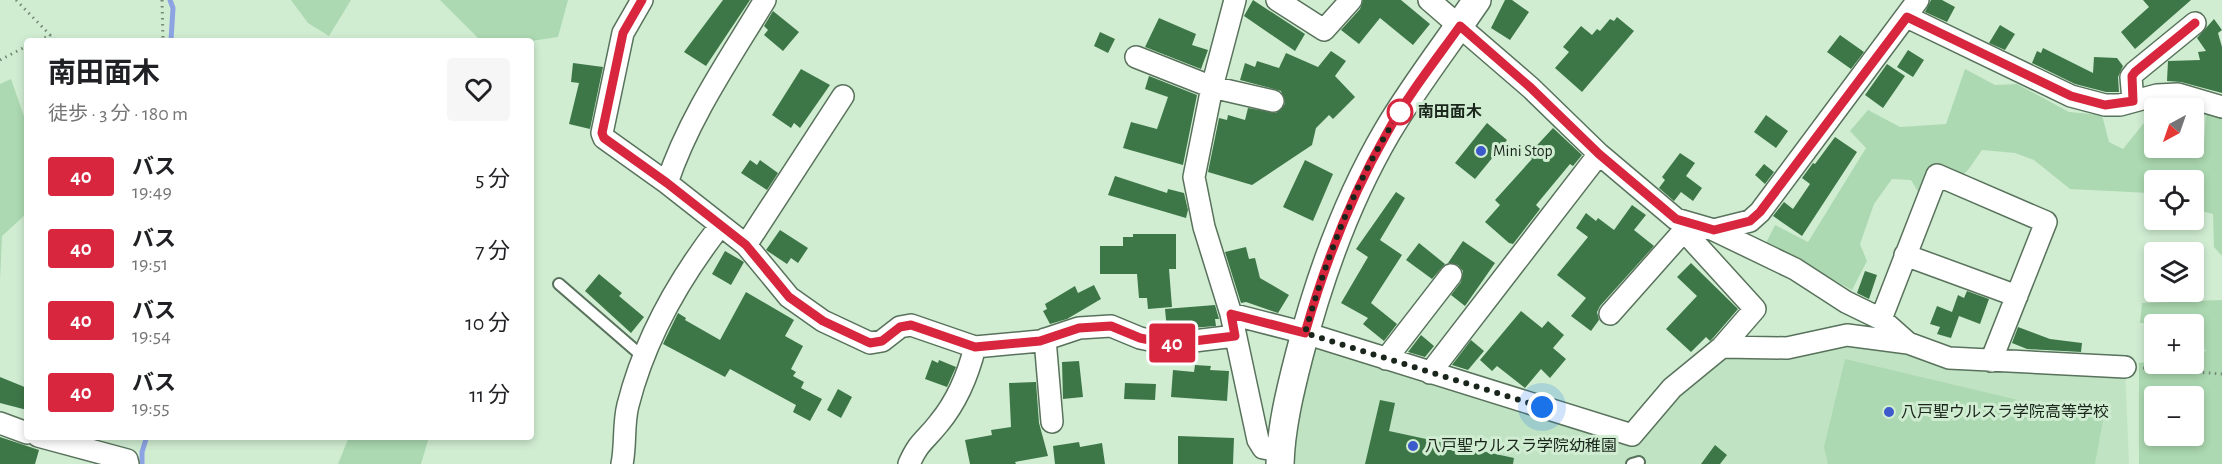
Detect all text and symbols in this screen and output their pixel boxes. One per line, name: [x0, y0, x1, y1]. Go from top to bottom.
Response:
button: heart: [447, 58, 510, 121]
text: 南田面木: [48, 60, 160, 88]
north arrow: [2144, 98, 2204, 158]
map controls: [2144, 98, 2204, 446]
marker: 南田面木: [1387, 99, 1413, 125]
place label: 南田面木: [1418, 103, 1482, 120]
text: 徒歩 · 3 分 · 180 m: [48, 104, 188, 124]
place label: Mini Stop: [1493, 143, 1553, 159]
marker: Mini Stop: [1474, 144, 1488, 158]
text: バス: [132, 156, 176, 178]
text: 40: [70, 166, 92, 187]
text: 5 分: [475, 168, 510, 190]
button: locate: [2144, 170, 2204, 230]
text: 19:49: [132, 182, 172, 202]
text: バス: [132, 228, 176, 250]
text: 40: [70, 238, 92, 259]
text: 7 分: [475, 240, 510, 262]
button: layers: [2144, 242, 2204, 302]
text: 19:51: [132, 254, 168, 274]
text: バス: [132, 300, 176, 322]
text: 40: [70, 310, 92, 331]
text: 10 分: [465, 312, 510, 334]
button: +: [2144, 314, 2204, 374]
line badge: 40: [1145, 324, 1199, 362]
text: 19:54: [132, 326, 171, 346]
text: 40: [1161, 333, 1183, 354]
text: バス: [132, 372, 176, 394]
text: 40: [70, 382, 92, 403]
text: 11 分: [469, 384, 510, 406]
button: −: [2144, 386, 2204, 446]
your location: [1527, 392, 1557, 422]
text: 19:55: [132, 398, 170, 418]
place label: 八戸聖ウルスラ学院高等学校: [1901, 403, 2109, 420]
marker: 八戸聖ウルスラ学院高等学校: [1882, 405, 1896, 419]
place label: 八戸聖ウルスラ学院幼稚園: [1425, 437, 1617, 454]
marker: 八戸聖ウルスラ学院幼稚園: [1406, 439, 1420, 453]

